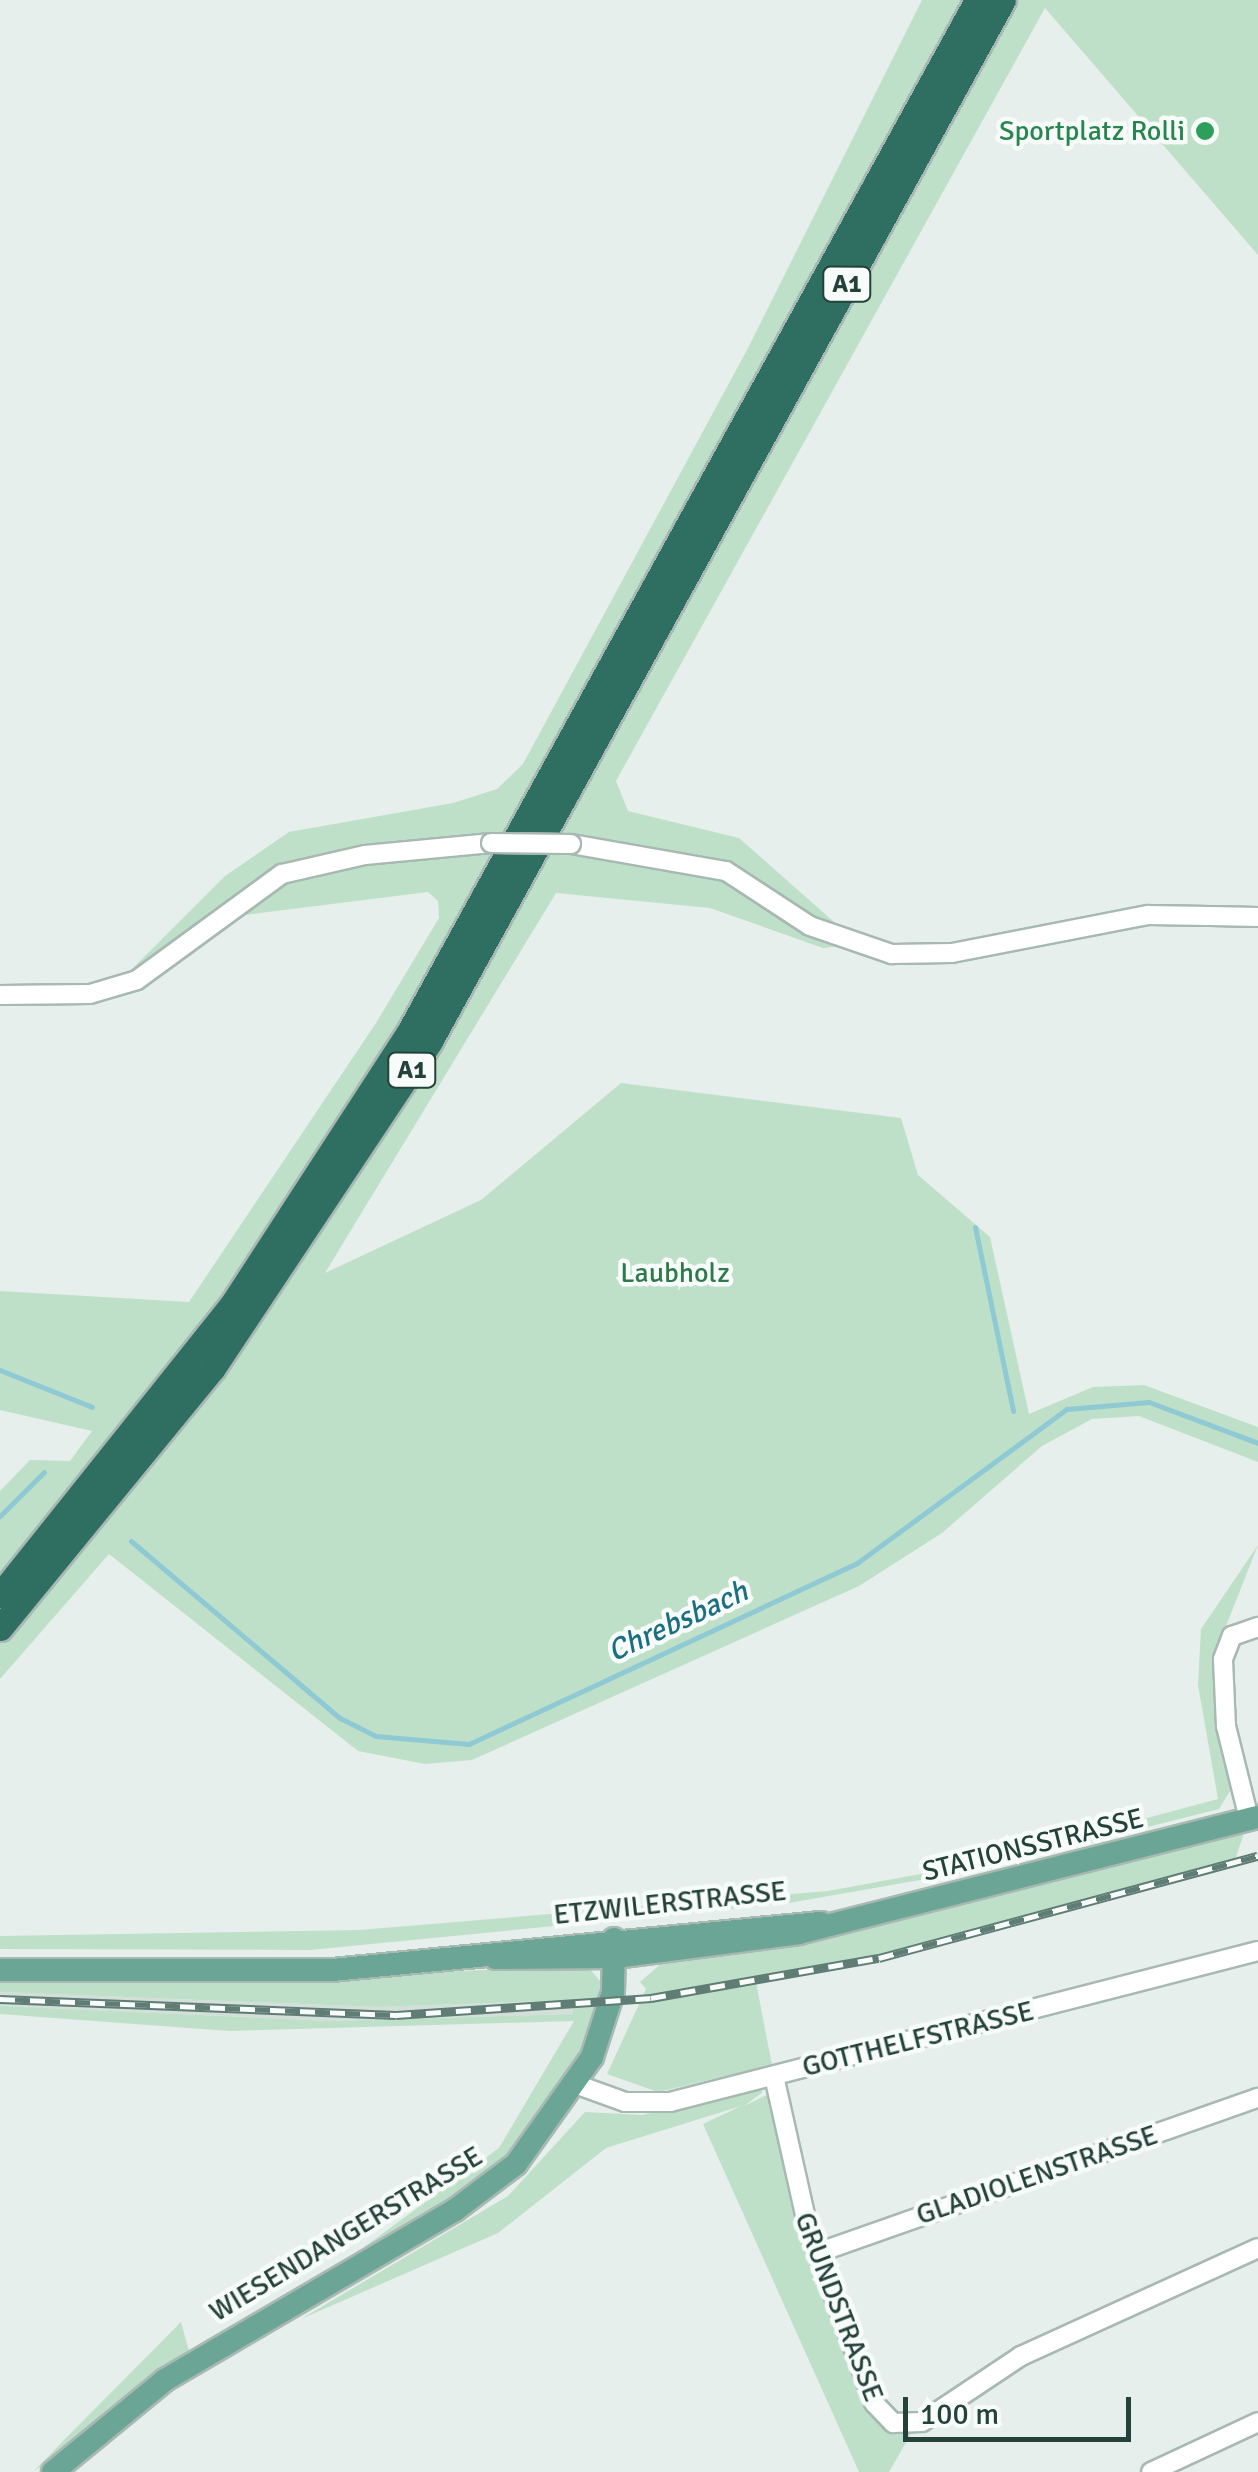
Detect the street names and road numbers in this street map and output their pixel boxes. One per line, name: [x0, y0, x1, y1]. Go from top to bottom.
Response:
road number: A1: [822, 264, 872, 304]
road number: A1: [387, 1050, 437, 1090]
street label: STATIONSSTRASSE: [919, 1801, 1147, 1889]
street label: ETZWILERSTRASSE: [552, 1874, 788, 1932]
street label: GOTTHELFSTRASSE: [799, 1994, 1037, 2084]
street label: GLADIOLENSTRASSE: [912, 2118, 1162, 2232]
street label: WIESENDANGERSTRASSE: [203, 2139, 489, 2329]
street label: GRUNDSTRASSE: [788, 2208, 890, 2406]

